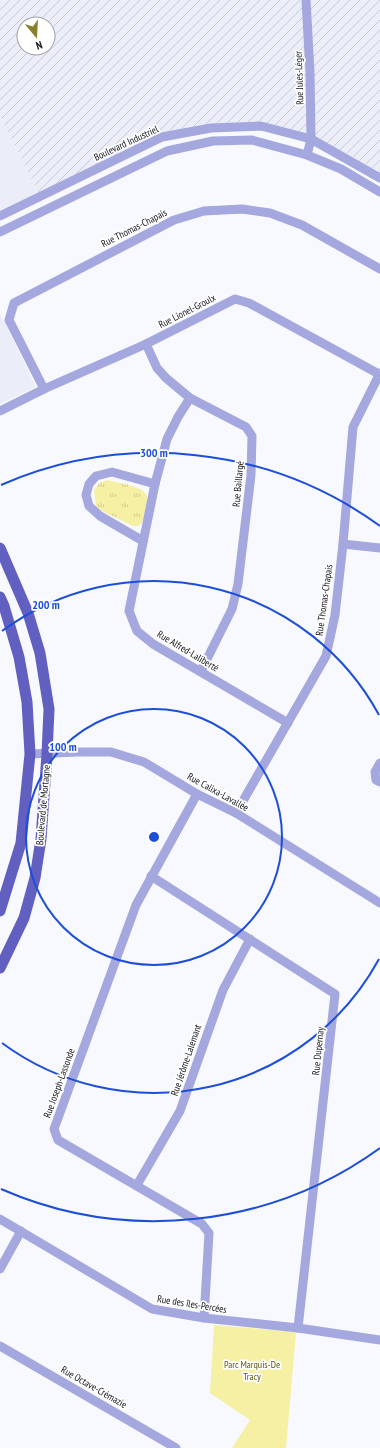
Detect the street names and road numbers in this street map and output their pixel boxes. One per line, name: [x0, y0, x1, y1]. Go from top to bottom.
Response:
street label: Rue Jules-Léger: [292, 51, 306, 105]
street label: Boulevard Industriel: [92, 122, 161, 164]
street label: Rue Thomas-Chapais: [99, 206, 170, 250]
street label: Rue Lionel-Groulx: [156, 291, 218, 331]
street label: Rue Baillargé: [230, 460, 246, 508]
street label: Rue Thomas-Chapais: [313, 563, 336, 637]
street label: Rue Alfred-Laliberté: [155, 627, 221, 675]
street label: Boulevard de Mortagne: [33, 764, 53, 846]
street label: Rue Calixa-Lavallée: [185, 770, 251, 814]
street label: Rue Jérôme-Lalemant: [168, 1022, 204, 1097]
street label: Rue Dupernay: [309, 1026, 327, 1076]
street label: Rue Joseph-Lassonde: [40, 1046, 78, 1120]
street label: Rue des îles-Percées: [156, 1292, 228, 1316]
street label: Rue Octave-Crémazie: [59, 1363, 129, 1411]

